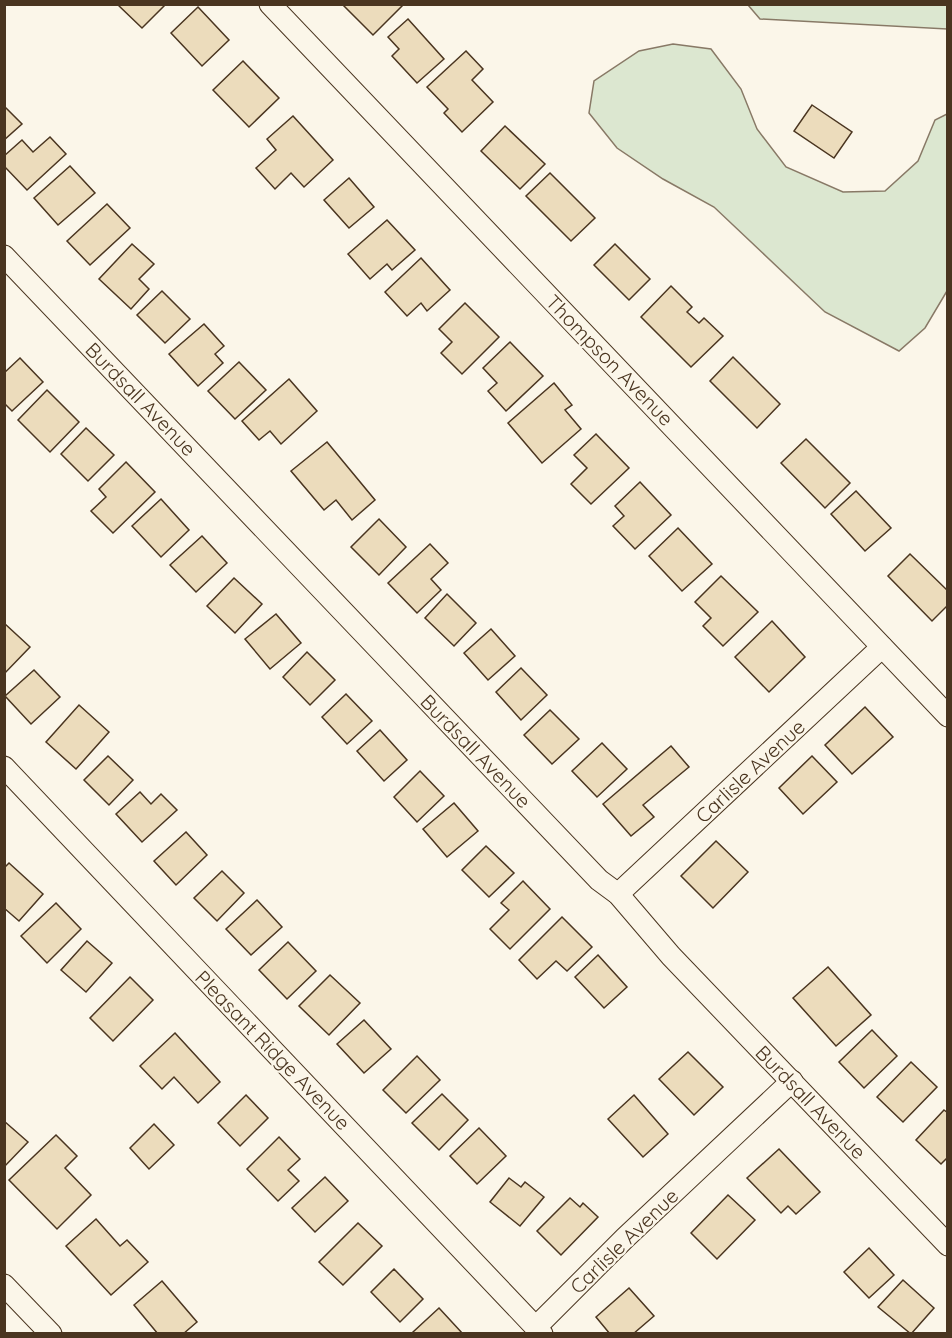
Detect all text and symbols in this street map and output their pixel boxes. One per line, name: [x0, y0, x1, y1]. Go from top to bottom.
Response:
street label: Thompson Avenue: [541, 289, 679, 431]
street label: Burdsall Avenue: [80, 337, 202, 461]
street label: Burdsall Avenue: [415, 689, 537, 813]
street label: Carlisle Avenue: [690, 714, 810, 828]
street label: Pleasant Ridge Avenue: [190, 965, 356, 1135]
street label: Burdsall Avenue: [750, 1040, 872, 1164]
street label: Carlisle Avenue: [565, 1183, 683, 1299]

